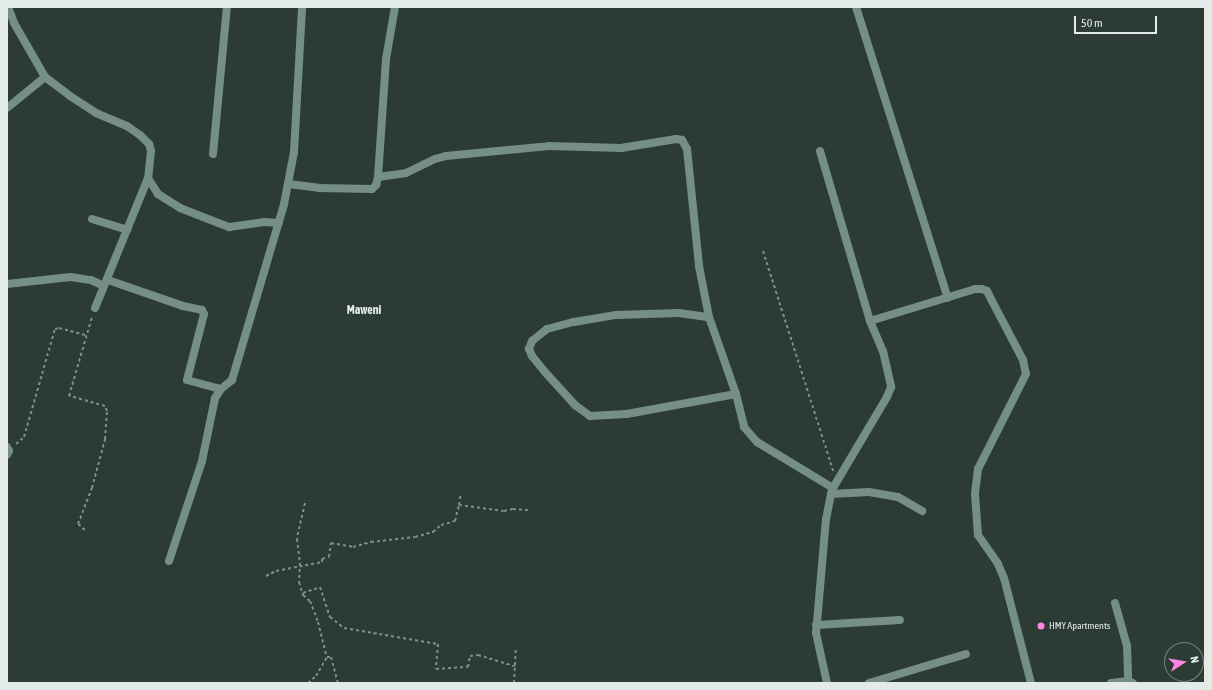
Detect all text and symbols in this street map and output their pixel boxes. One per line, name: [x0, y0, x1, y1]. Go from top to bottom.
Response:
scale bar: [1076, 8, 1159, 34]
text: 50 m: [1081, 16, 1103, 30]
district label: Maweni: [347, 304, 381, 318]
place label: HMY Apartments: [1049, 620, 1110, 632]
marker: HMY Apartments: [1036, 621, 1046, 631]
north arrow: [1164, 642, 1204, 682]
text: N: [1188, 655, 1201, 664]

